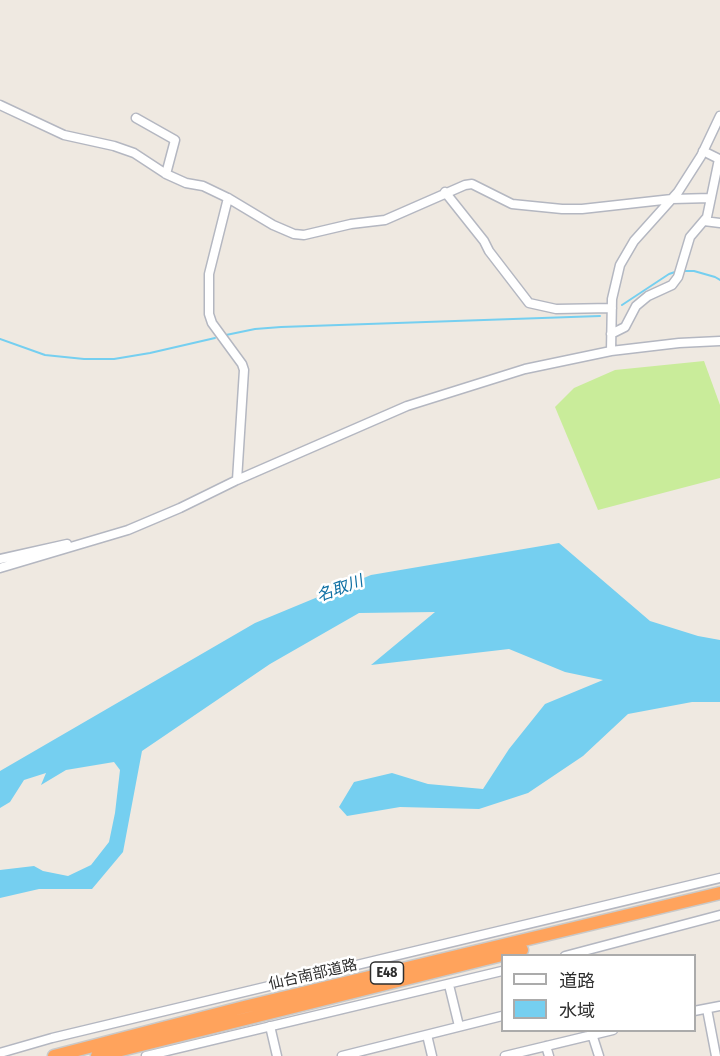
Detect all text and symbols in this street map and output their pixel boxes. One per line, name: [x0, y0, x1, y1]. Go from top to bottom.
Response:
water label: 名取川: [314, 572, 366, 606]
legend: [501, 954, 696, 1032]
street label: 仙台南部道路: [267, 956, 359, 994]
road number: E48: [370, 962, 404, 984]
text: 道路: [559, 970, 595, 992]
text: 水域: [559, 1000, 595, 1022]

